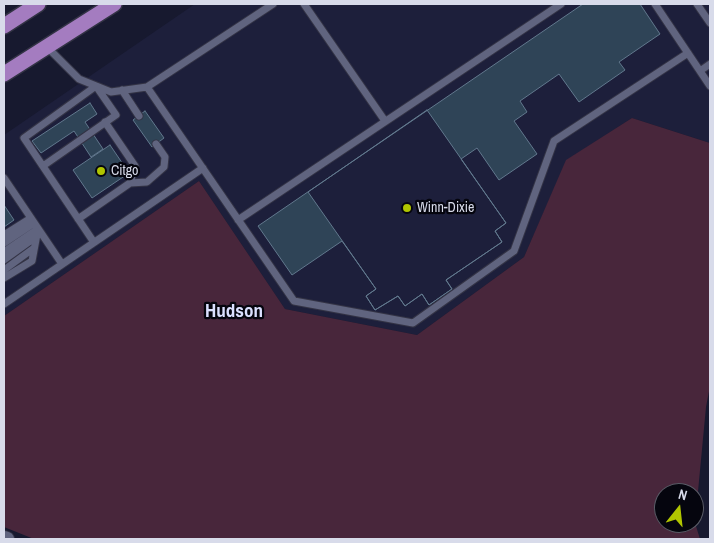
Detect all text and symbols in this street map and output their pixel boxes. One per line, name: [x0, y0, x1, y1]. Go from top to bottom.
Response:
place label: Citgo: [111, 163, 138, 179]
marker: Citgo: [95, 165, 107, 177]
place label: Winn-Dixie: [417, 200, 474, 216]
marker: Winn-Dixie: [401, 202, 413, 214]
district label: Hudson: [205, 301, 263, 323]
north arrow: [654, 483, 704, 533]
text: N: [676, 485, 689, 504]

